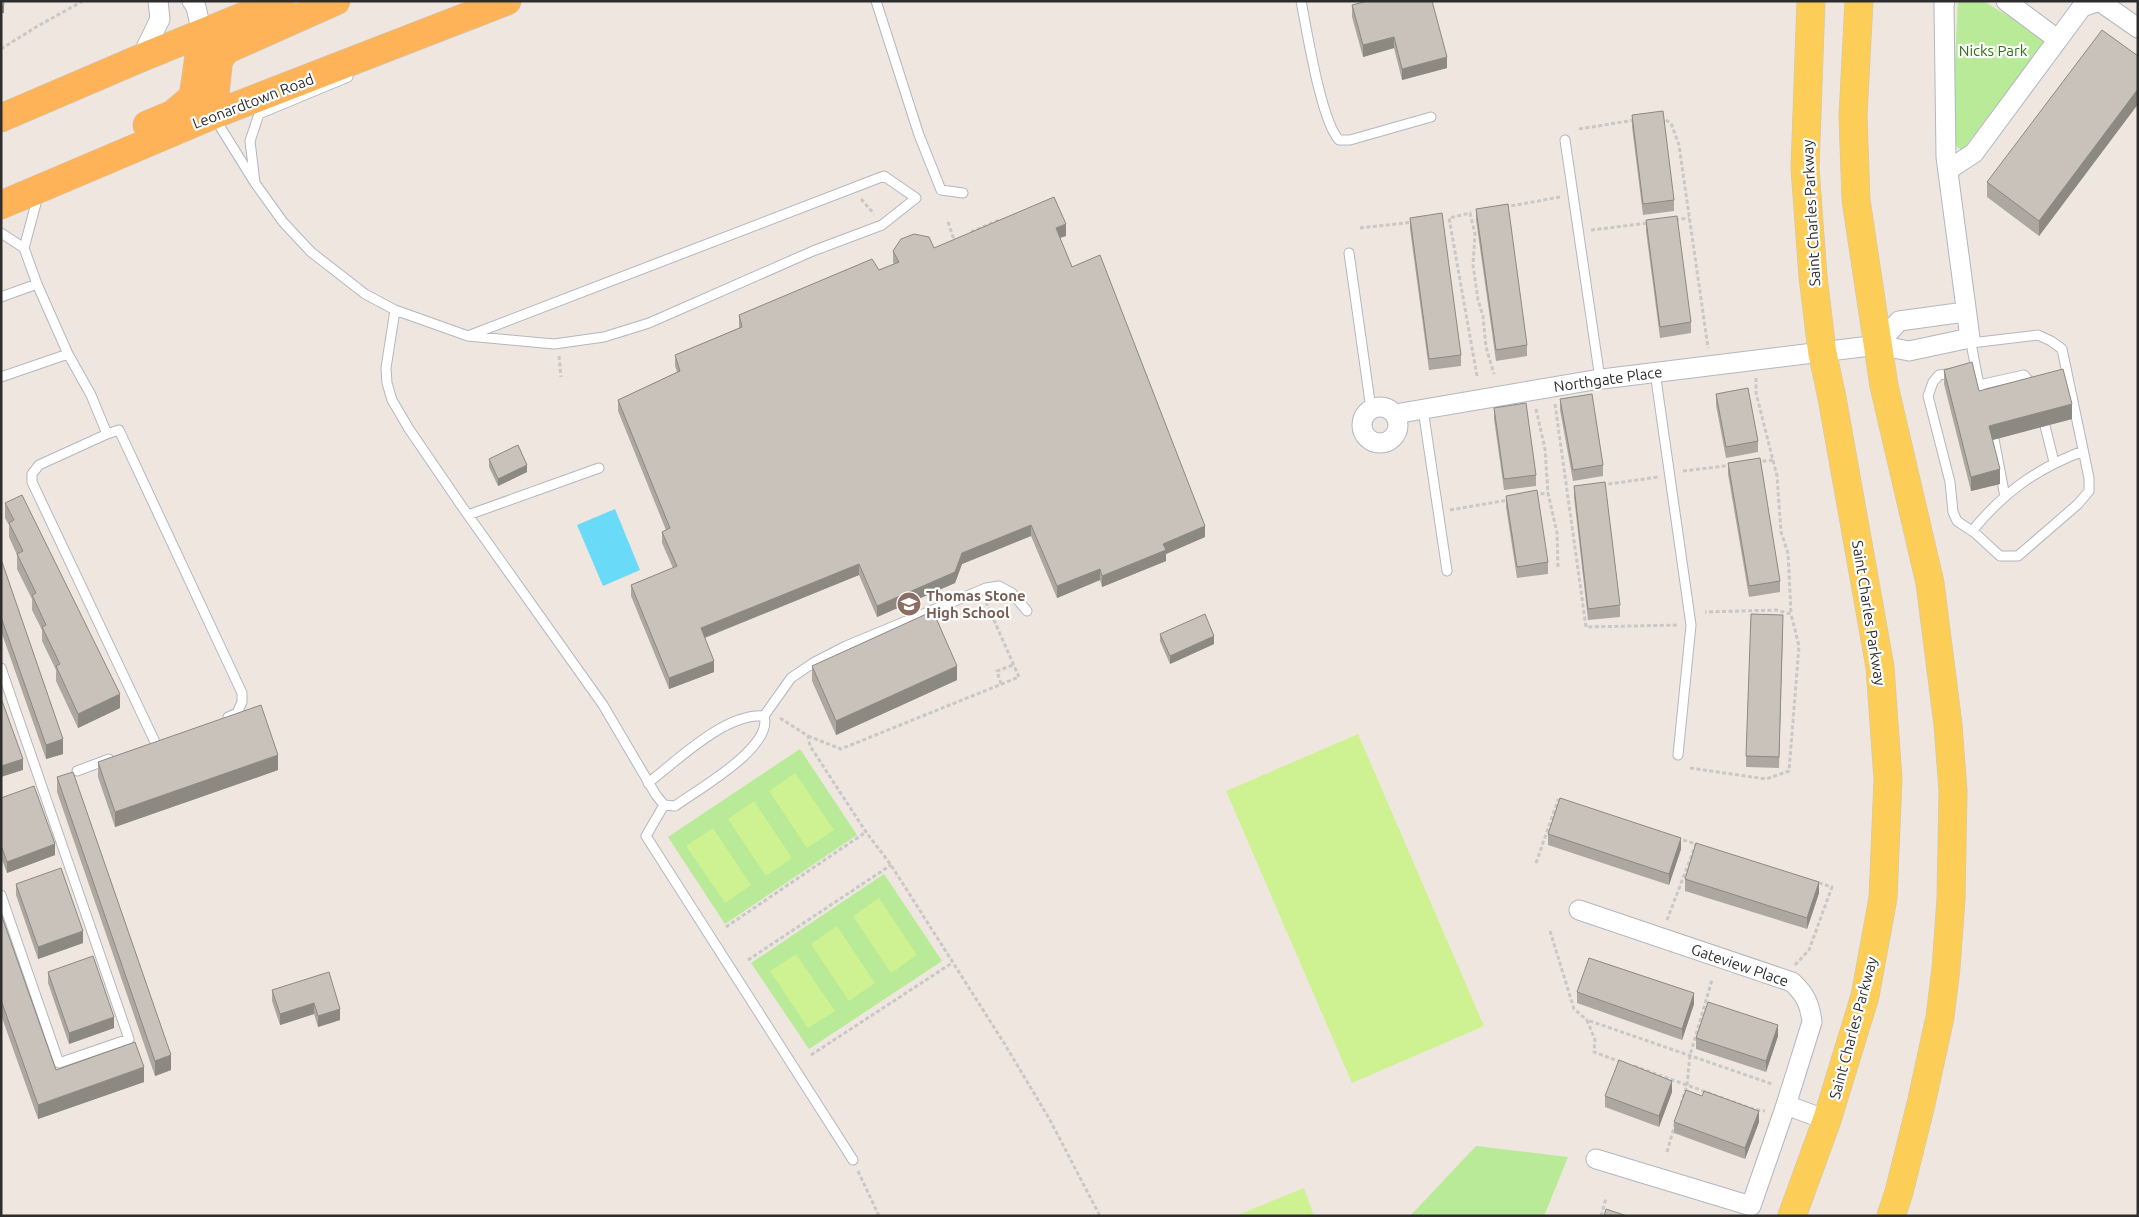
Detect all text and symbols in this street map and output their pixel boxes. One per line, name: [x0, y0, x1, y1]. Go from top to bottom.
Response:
park label: Nicks Park: [1959, 42, 2028, 59]
street label: Leonardtown Road: [190, 70, 316, 132]
street label: Saint Charles Parkway: [1799, 139, 1823, 287]
street label: Northgate Place: [1553, 363, 1663, 395]
street label: Saint Charles Parkway: [1849, 539, 1889, 687]
place label: Thomas Stone High School: [926, 587, 1026, 621]
school or university icon: Thomas Stone High School: [896, 591, 922, 617]
street label: Gateview Place: [1689, 940, 1791, 990]
street label: Saint Charles Parkway: [1826, 955, 1880, 1101]

